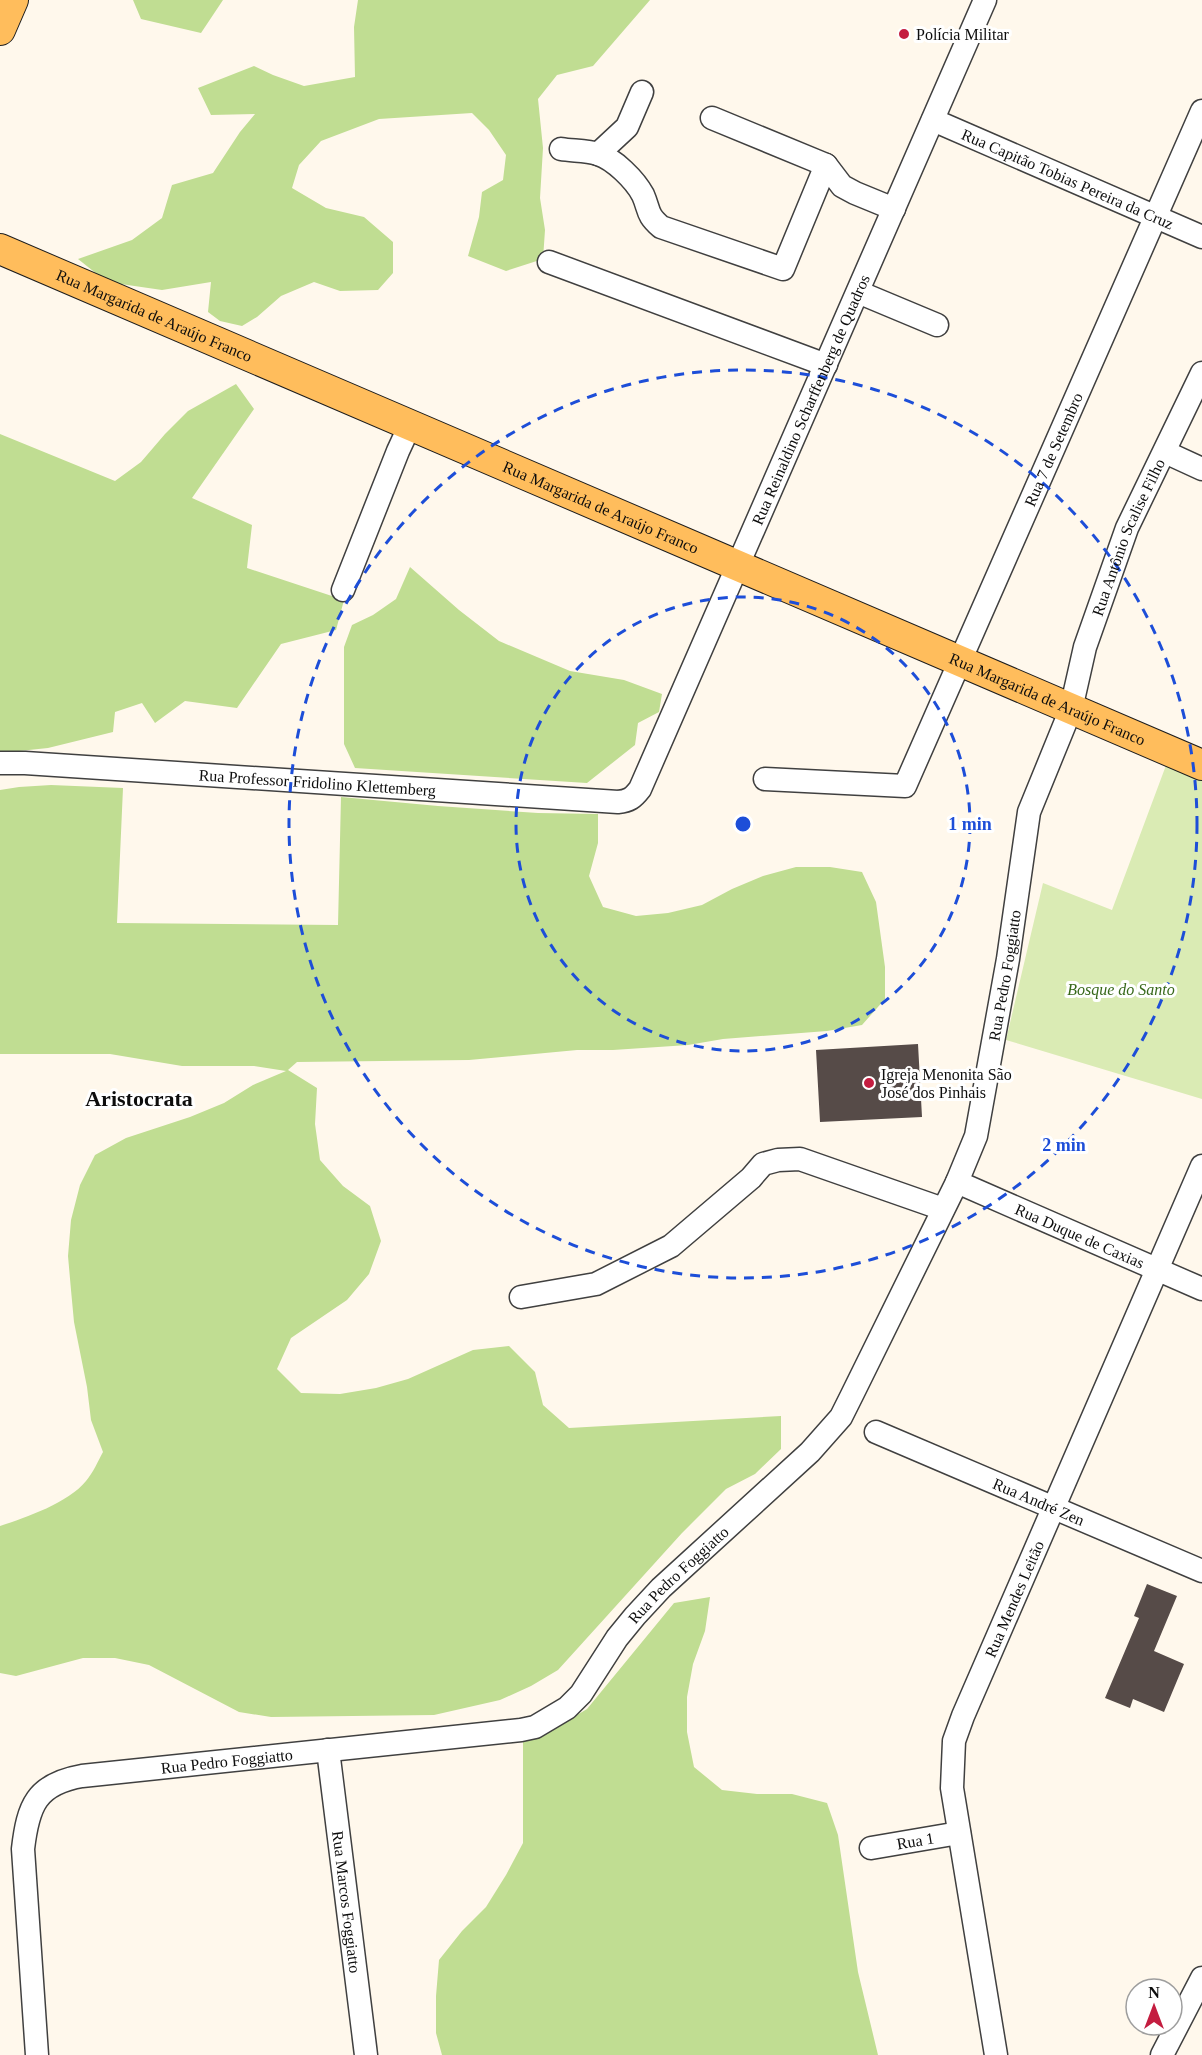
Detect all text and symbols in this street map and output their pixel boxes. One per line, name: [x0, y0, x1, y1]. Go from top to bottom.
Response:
place label: Polícia Militar: [916, 26, 1010, 43]
marker: Polícia Militar: [897, 27, 911, 41]
street label: Rua Capitão Tobias Pereira da Cruz: [959, 126, 1176, 233]
street label: Rua Margarida de Araújo Franco: [54, 266, 255, 365]
street label: Rua Reinaldino Scharffenberg de Quadros: [749, 272, 873, 527]
street label: Rua 7 de Setembro: [1021, 390, 1086, 509]
street label: Rua Antônio Scalise Filho: [1089, 456, 1168, 618]
street label: Rua Margarida de Araújo Franco: [500, 458, 701, 557]
street label: Rua Margarida de Araújo Franco: [947, 650, 1148, 749]
street label: Rua Professor Fridolino Klettemberg: [198, 766, 436, 800]
centre of rings: [733, 814, 753, 834]
text: 1 min: [948, 814, 992, 834]
street label: Rua Pedro Foggiatto: [985, 909, 1024, 1042]
park label: Bosque do Santo: [1067, 981, 1175, 999]
place label: Igreja Menonita São José dos Pinhais: [881, 1066, 1012, 1101]
marker: Igreja Menonita São José dos Pinhais: [862, 1076, 876, 1090]
district label: Aristocrata: [85, 1086, 193, 1111]
text: 2 min: [1042, 1135, 1086, 1155]
street label: Rua Duque de Caxias: [1012, 1200, 1147, 1272]
street label: Rua André Zen: [990, 1475, 1087, 1529]
street label: Rua Pedro Foggiatto: [625, 1523, 732, 1627]
street label: Rua Mendes Leitão: [982, 1538, 1047, 1660]
street label: Rua Pedro Foggiatto: [160, 1746, 294, 1777]
street label: Rua 1: [895, 1829, 935, 1852]
street label: Rua Marcos Foggiatto: [329, 1830, 364, 1974]
north arrow: [1124, 1977, 1184, 2037]
text: N: [1148, 1984, 1160, 2001]

